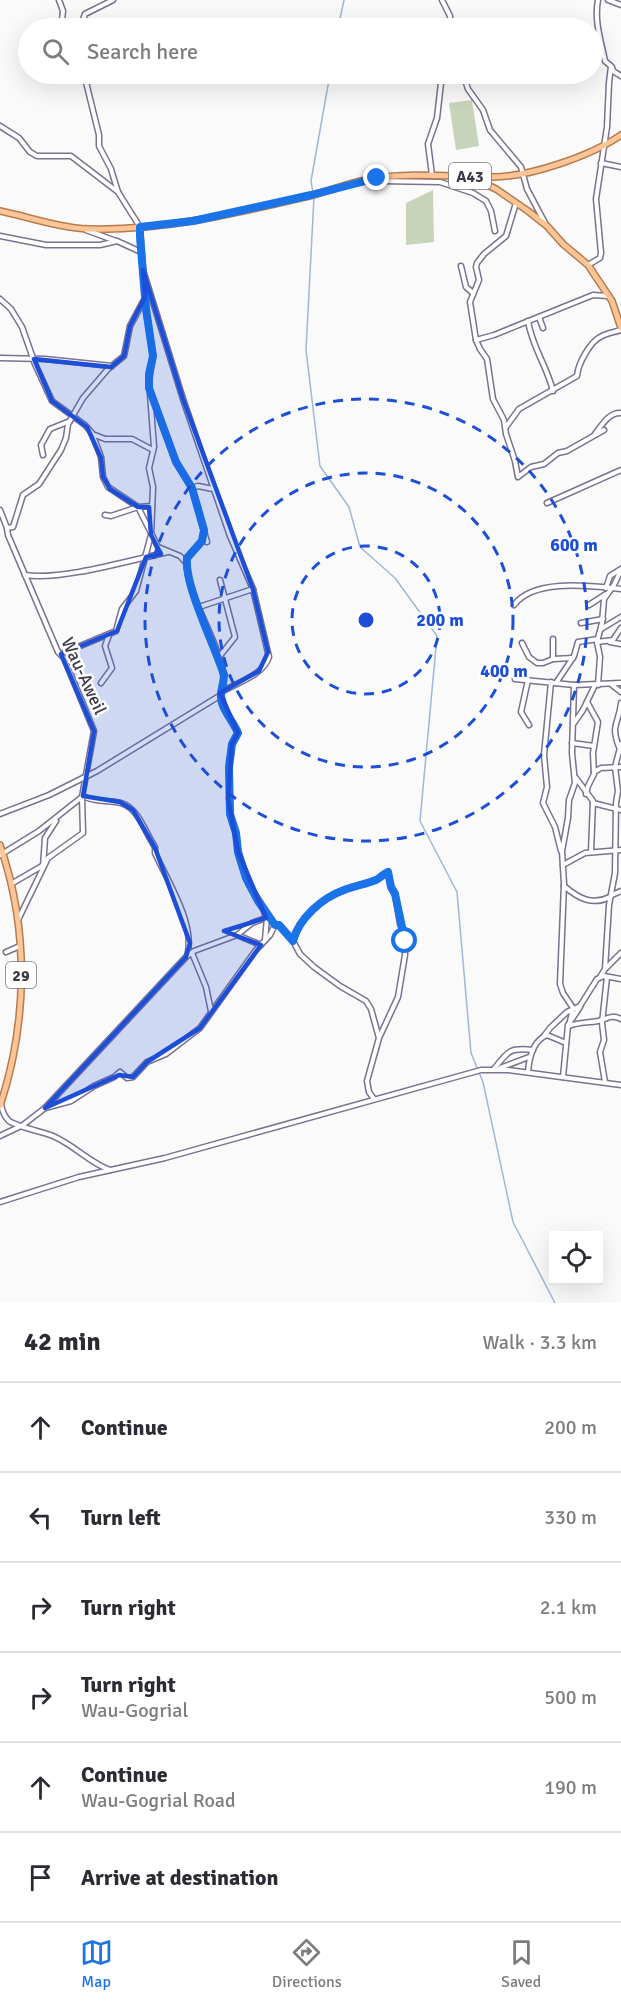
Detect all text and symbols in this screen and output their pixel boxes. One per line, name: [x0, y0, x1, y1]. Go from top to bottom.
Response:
search box: [18, 18, 603, 84]
icon: search: [39, 35, 72, 68]
text: Search here: [87, 38, 198, 65]
road number: A43: [449, 163, 491, 189]
route end: [363, 164, 389, 190]
text: 600 m: [550, 534, 598, 556]
text: 200 m: [416, 609, 464, 631]
centre of rings: [356, 610, 376, 630]
street label: Wau-Aweil: [57, 634, 111, 718]
text: 400 m: [480, 660, 528, 682]
route start: [391, 927, 417, 953]
road number: 29: [6, 962, 36, 988]
map controls: [549, 1231, 603, 1285]
button: locate: [549, 1231, 603, 1285]
text: 42 min: [24, 1326, 101, 1358]
text: Walk · 3.3 km: [483, 1330, 597, 1355]
icon: ahead: [24, 1411, 57, 1444]
text: Continue: [81, 1414, 168, 1441]
text: 200 m: [544, 1415, 597, 1440]
icon: left: [24, 1501, 57, 1534]
text: Turn left: [81, 1504, 161, 1531]
text: 330 m: [544, 1505, 597, 1530]
icon: right: [24, 1591, 57, 1624]
text: Turn right: [81, 1594, 176, 1621]
text: 2.1 km: [540, 1595, 597, 1620]
text: Turn right: [81, 1671, 176, 1698]
icon: right: [24, 1681, 57, 1714]
text: 500 m: [544, 1685, 597, 1710]
text: Wau-Gogrial: [81, 1698, 188, 1723]
text: Continue: [81, 1761, 168, 1788]
icon: ahead: [24, 1771, 57, 1804]
text: 190 m: [544, 1775, 597, 1800]
text: Wau-Gogrial Road: [81, 1788, 236, 1813]
icon: arrive: [24, 1861, 57, 1894]
text: Arrive at destination: [81, 1864, 278, 1891]
tab: Map: [80, 1936, 113, 1992]
tab: Directions: [272, 1936, 342, 1992]
tab: Saved: [501, 1936, 541, 1992]

